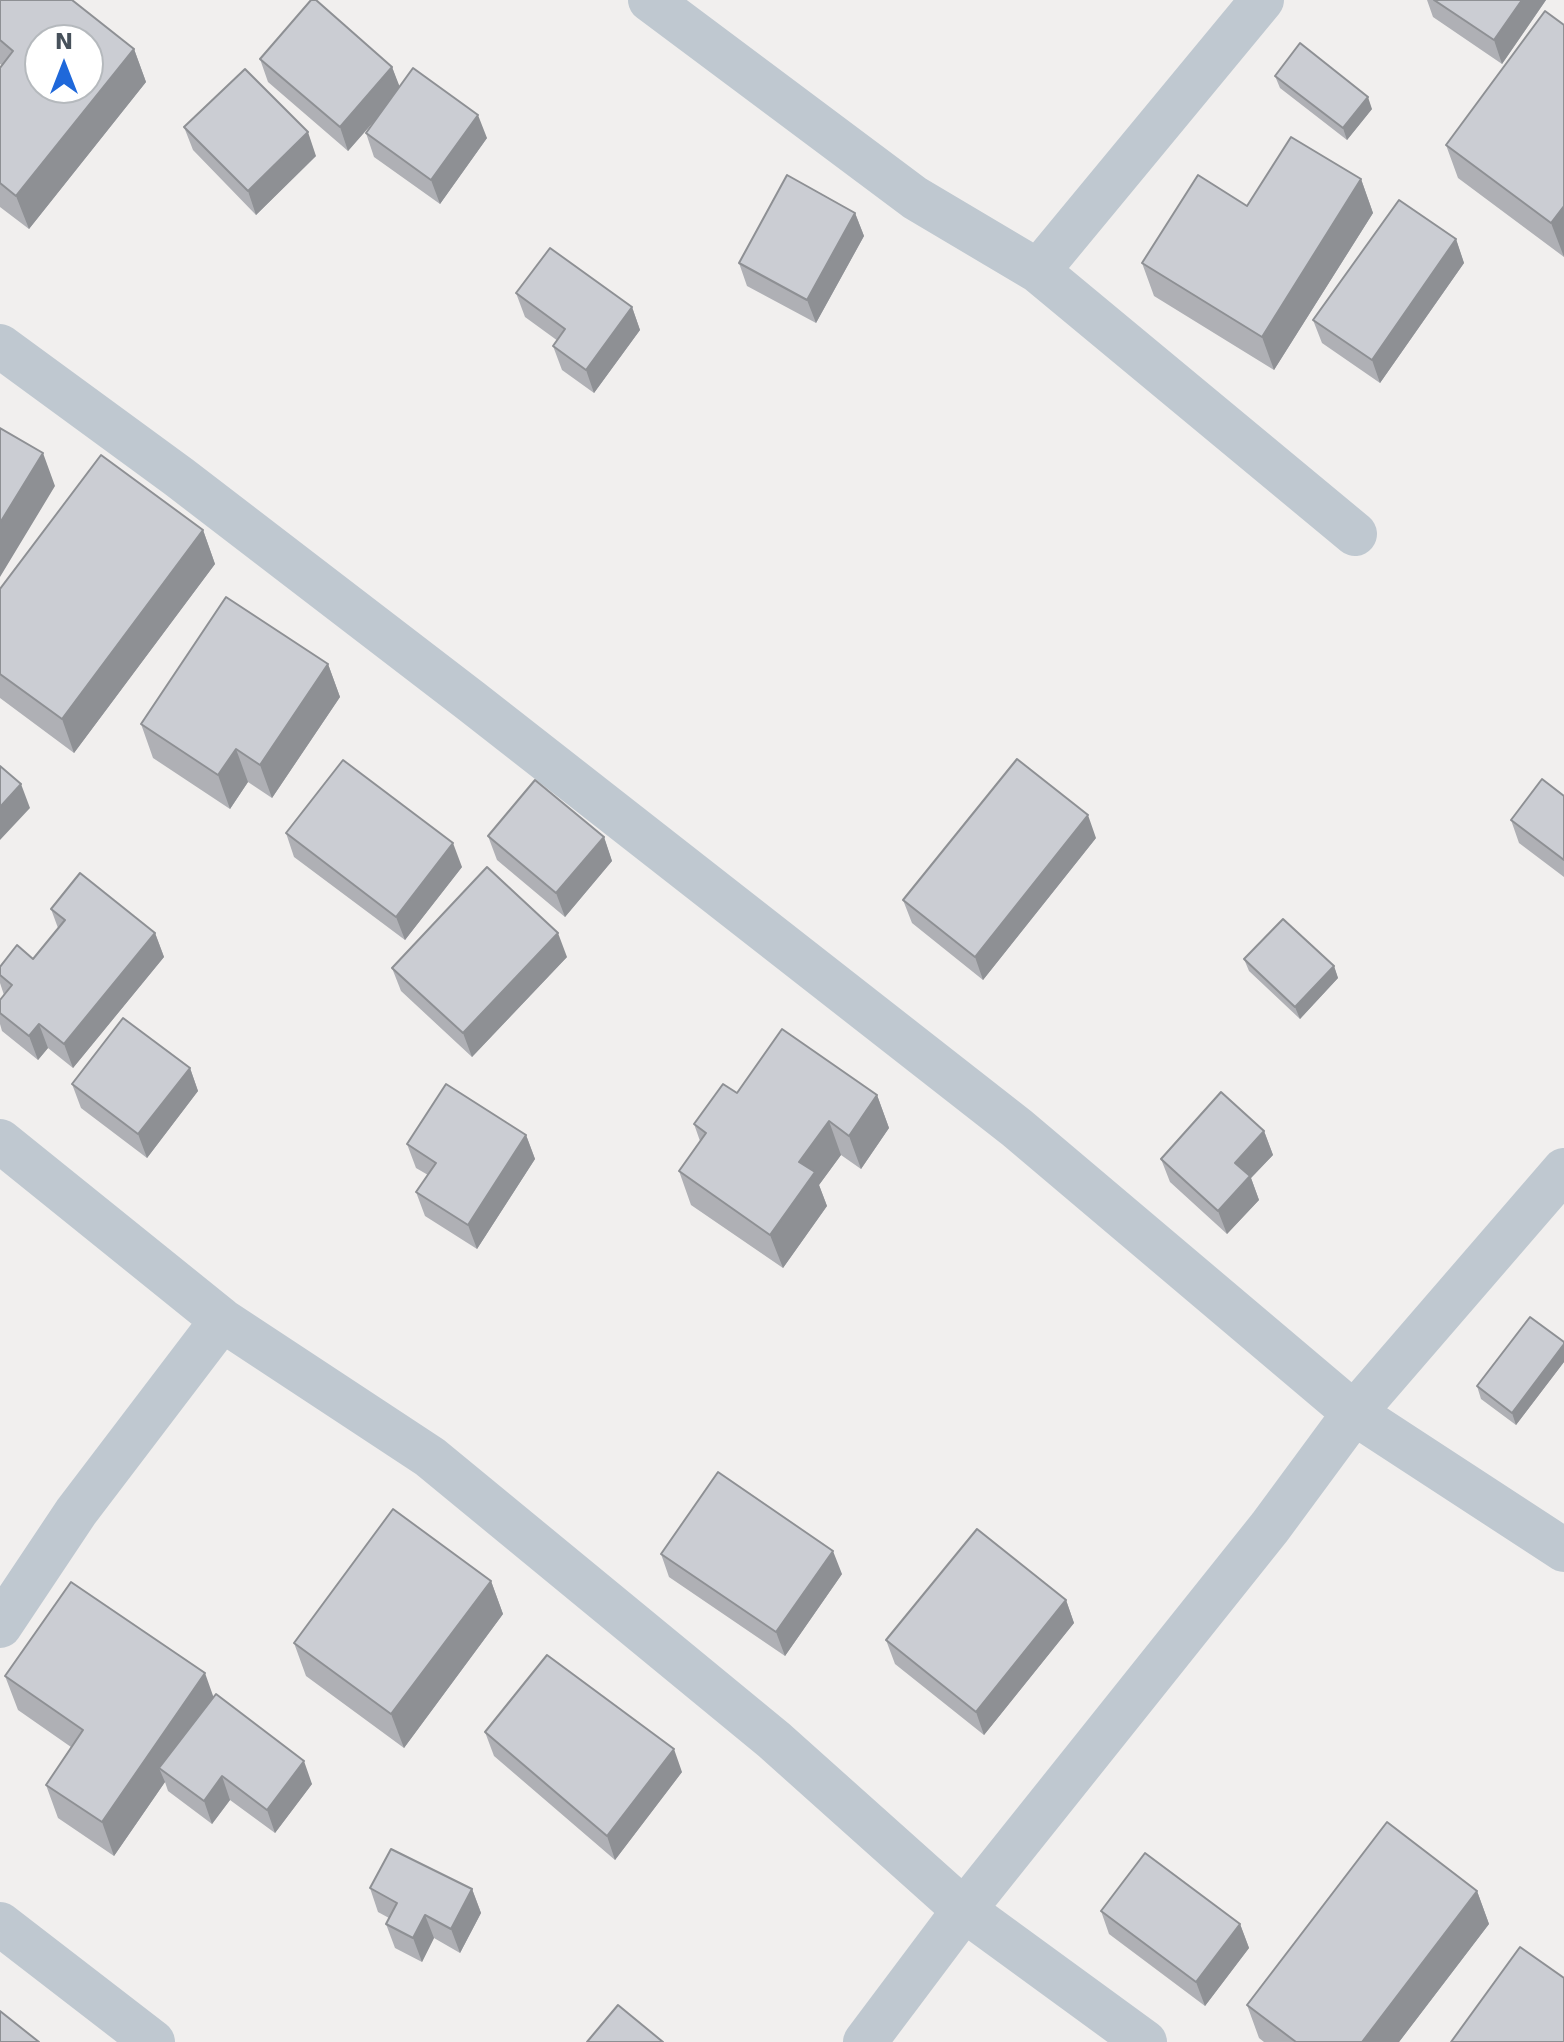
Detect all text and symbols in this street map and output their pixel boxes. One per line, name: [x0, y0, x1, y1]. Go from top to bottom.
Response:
north arrow: [24, 24, 104, 104]
text: N: [55, 29, 73, 54]

